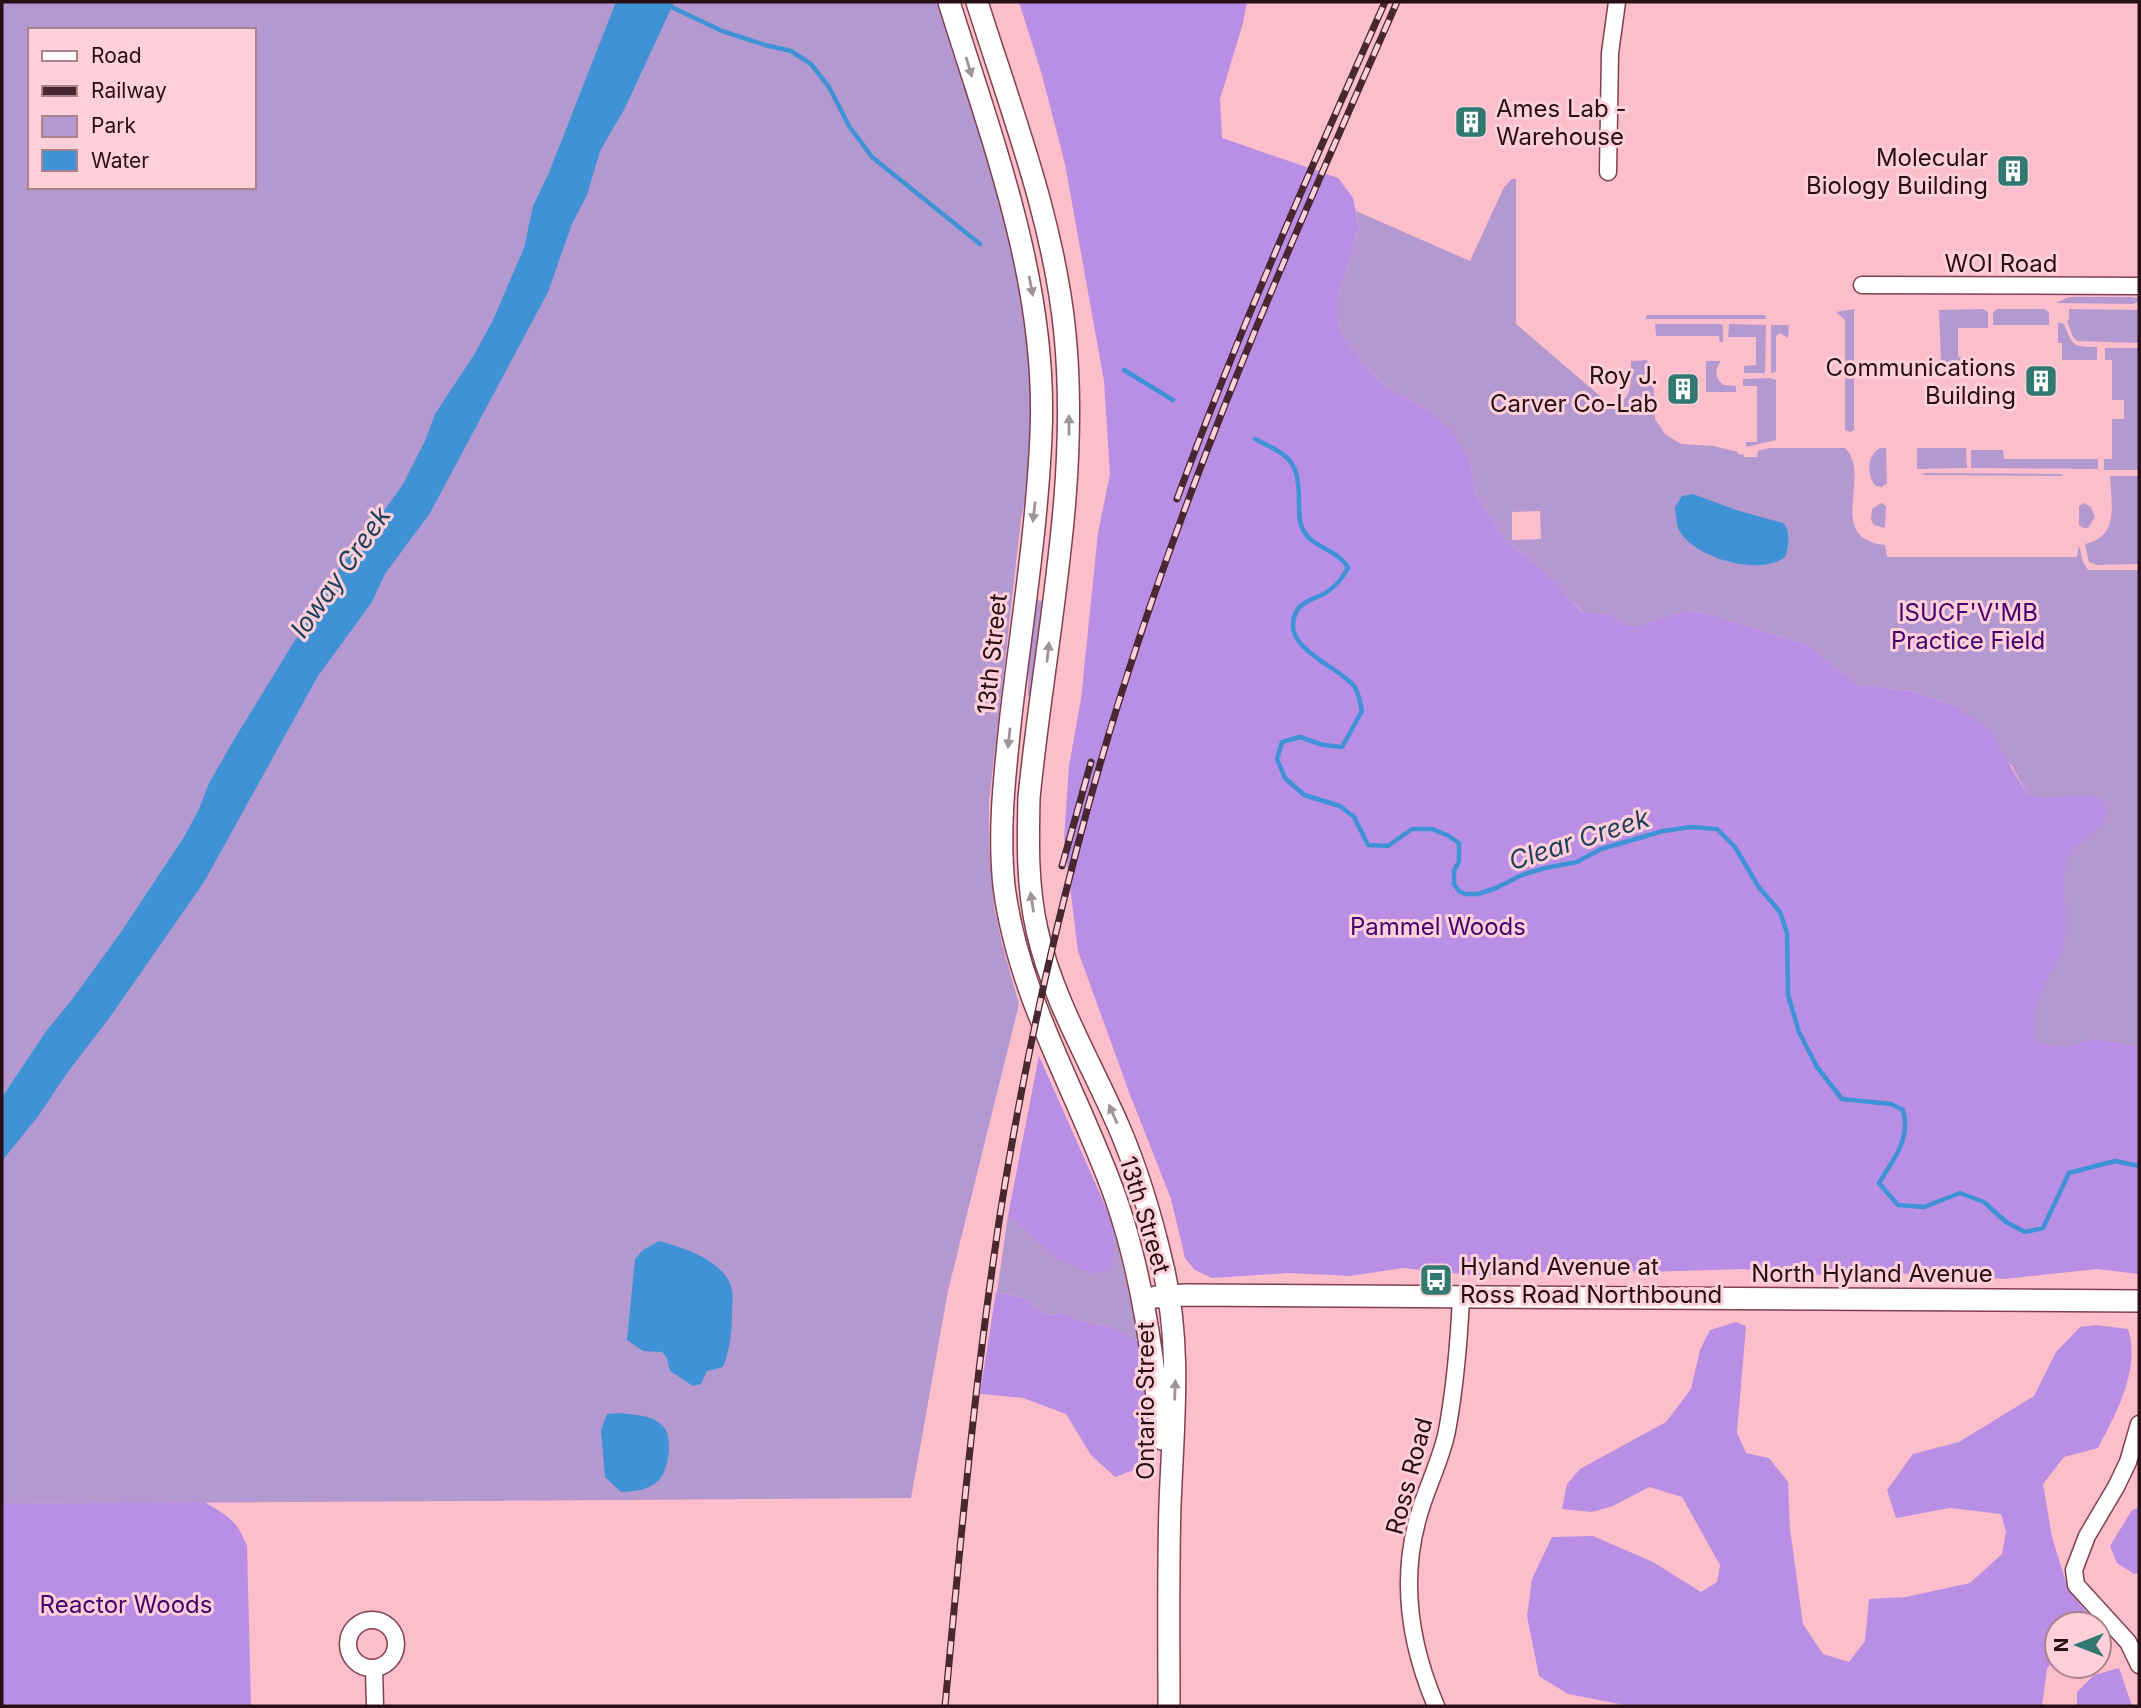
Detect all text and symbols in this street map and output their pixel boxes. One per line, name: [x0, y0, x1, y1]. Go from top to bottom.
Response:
legend: [28, 28, 256, 189]
text: Road: [91, 43, 142, 68]
one-way arrow: [965, 57, 975, 78]
text: Railway: [91, 78, 167, 103]
place label: Ames Lab - Warehouse: [1496, 94, 1627, 151]
building icon: Ames Lab - Warehouse: [1452, 103, 1490, 141]
text: Park: [91, 113, 136, 138]
place label: Molecular Biology Building: [1806, 143, 1988, 200]
text: Water: [91, 148, 149, 173]
building icon: Molecular Biology Building: [1994, 152, 2032, 190]
street label: WOI Road: [1944, 249, 2058, 278]
one-way arrow: [1025, 275, 1036, 297]
place label: Communications Building: [1826, 353, 2016, 410]
place label: Roy J. Carver Co-Lab: [1490, 361, 1658, 418]
building icon: Communications Building: [2022, 362, 2060, 400]
building icon: Roy J. Carver Co-Lab: [1664, 370, 1702, 408]
one-way arrow: [1063, 414, 1075, 436]
water label: Ioway Creek: [283, 500, 397, 644]
one-way arrow: [1029, 501, 1040, 523]
street label: 13th Street: [971, 592, 1013, 716]
park label: ISUCF'V'MB Practice Field: [1891, 598, 2045, 655]
one-way arrow: [1042, 640, 1053, 662]
one-way arrow: [1003, 727, 1014, 749]
water label: Clear Creek: [1505, 801, 1654, 876]
one-way arrow: [1026, 891, 1037, 913]
park label: Pammel Woods: [1350, 912, 1526, 941]
one-way arrow: [1107, 1104, 1119, 1124]
street label: 13th Street: [1113, 1153, 1177, 1277]
place label: Hyland Avenue at Ross Road Northbound: [1460, 1252, 1722, 1309]
street label: North Hyland Avenue: [1751, 1259, 1993, 1288]
bus stop icon: Hyland Avenue at Ross Road Northbound: [1417, 1261, 1455, 1299]
street label: Ontario Street: [1131, 1322, 1160, 1480]
one-way arrow: [1169, 1379, 1180, 1401]
street label: Ross Road: [1380, 1415, 1438, 1537]
park label: Reactor Woods: [40, 1590, 212, 1619]
north arrow: [2043, 1610, 2113, 1680]
text: N: [2050, 1638, 2073, 1652]

